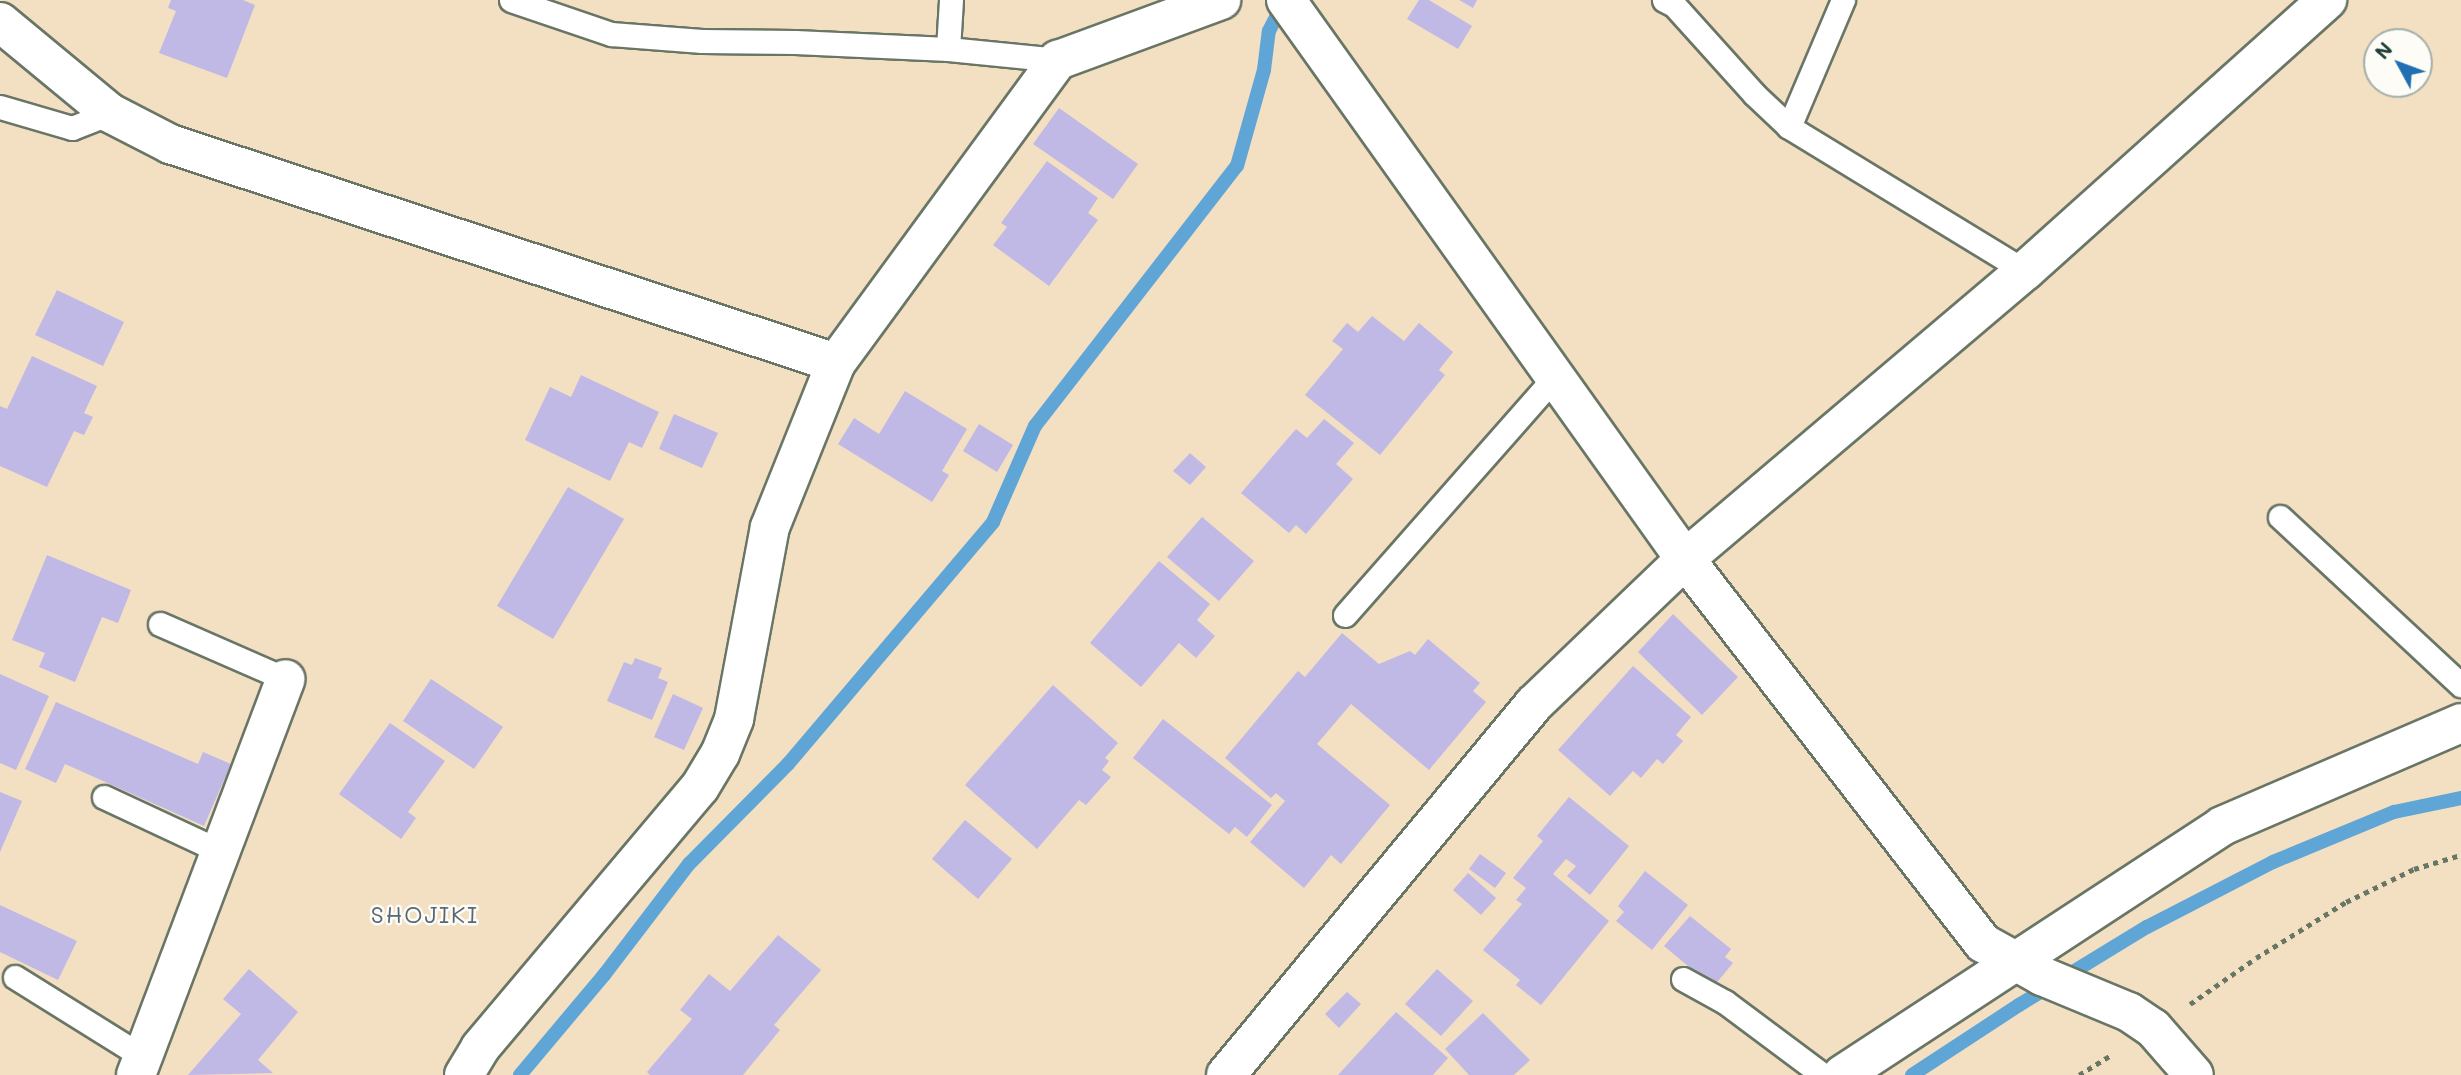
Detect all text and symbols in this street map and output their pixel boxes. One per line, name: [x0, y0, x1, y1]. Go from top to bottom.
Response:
north arrow: [2363, 28, 2433, 98]
text: N: [2369, 37, 2397, 64]
district label: SHOJIKI: [372, 900, 478, 928]

